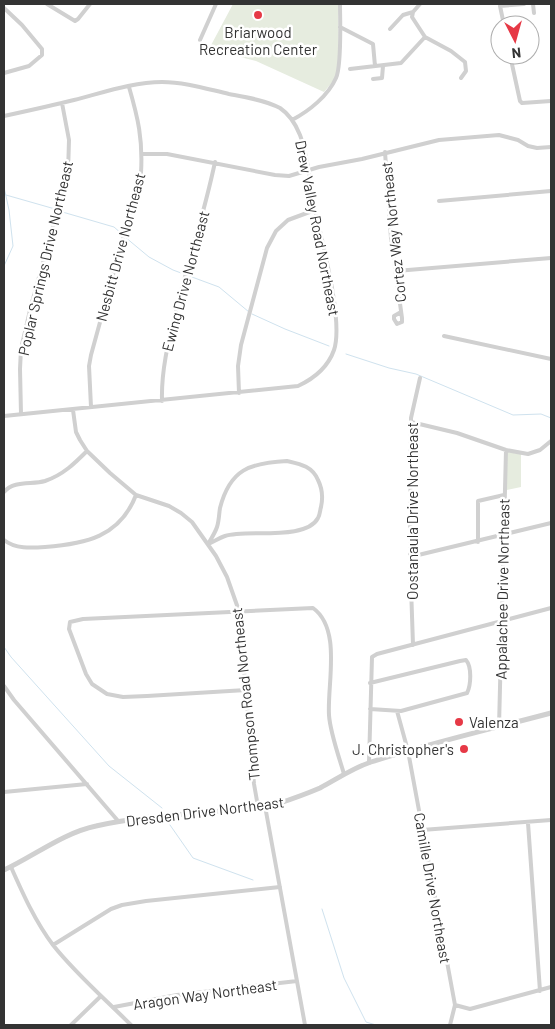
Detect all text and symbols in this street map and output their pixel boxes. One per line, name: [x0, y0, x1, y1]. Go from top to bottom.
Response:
marker: Briarwood Recreation Center: [252, 9, 264, 21]
north arrow: [490, 15, 540, 65]
place label: Briarwood Recreation Center: [199, 23, 318, 58]
text: N: [511, 44, 522, 62]
street label: Drew Valley Road Northeast: [292, 139, 344, 317]
street label: Poplar Springs Drive Northeast: [14, 159, 76, 357]
street label: Cortez Way Northeast: [377, 161, 409, 303]
street label: Nesbitt Drive Northeast: [91, 171, 149, 323]
street label: Ewing Drive Northeast: [158, 209, 212, 353]
street label: Oostanaula Drive Northeast: [403, 422, 421, 600]
street label: Appalachee Drive Northeast: [491, 498, 513, 680]
street label: Thompson Road Northeast: [227, 607, 263, 781]
place label: Valenza: [469, 713, 519, 731]
marker: Valenza: [453, 716, 465, 728]
place label: J. Christopher's: [352, 740, 454, 758]
marker: J. Christopher's: [458, 743, 470, 755]
street label: Dresden Drive Northeast: [125, 792, 285, 830]
street label: Camille Drive Northeast: [411, 811, 455, 965]
street label: Aragon Way Northeast: [132, 975, 278, 1013]

